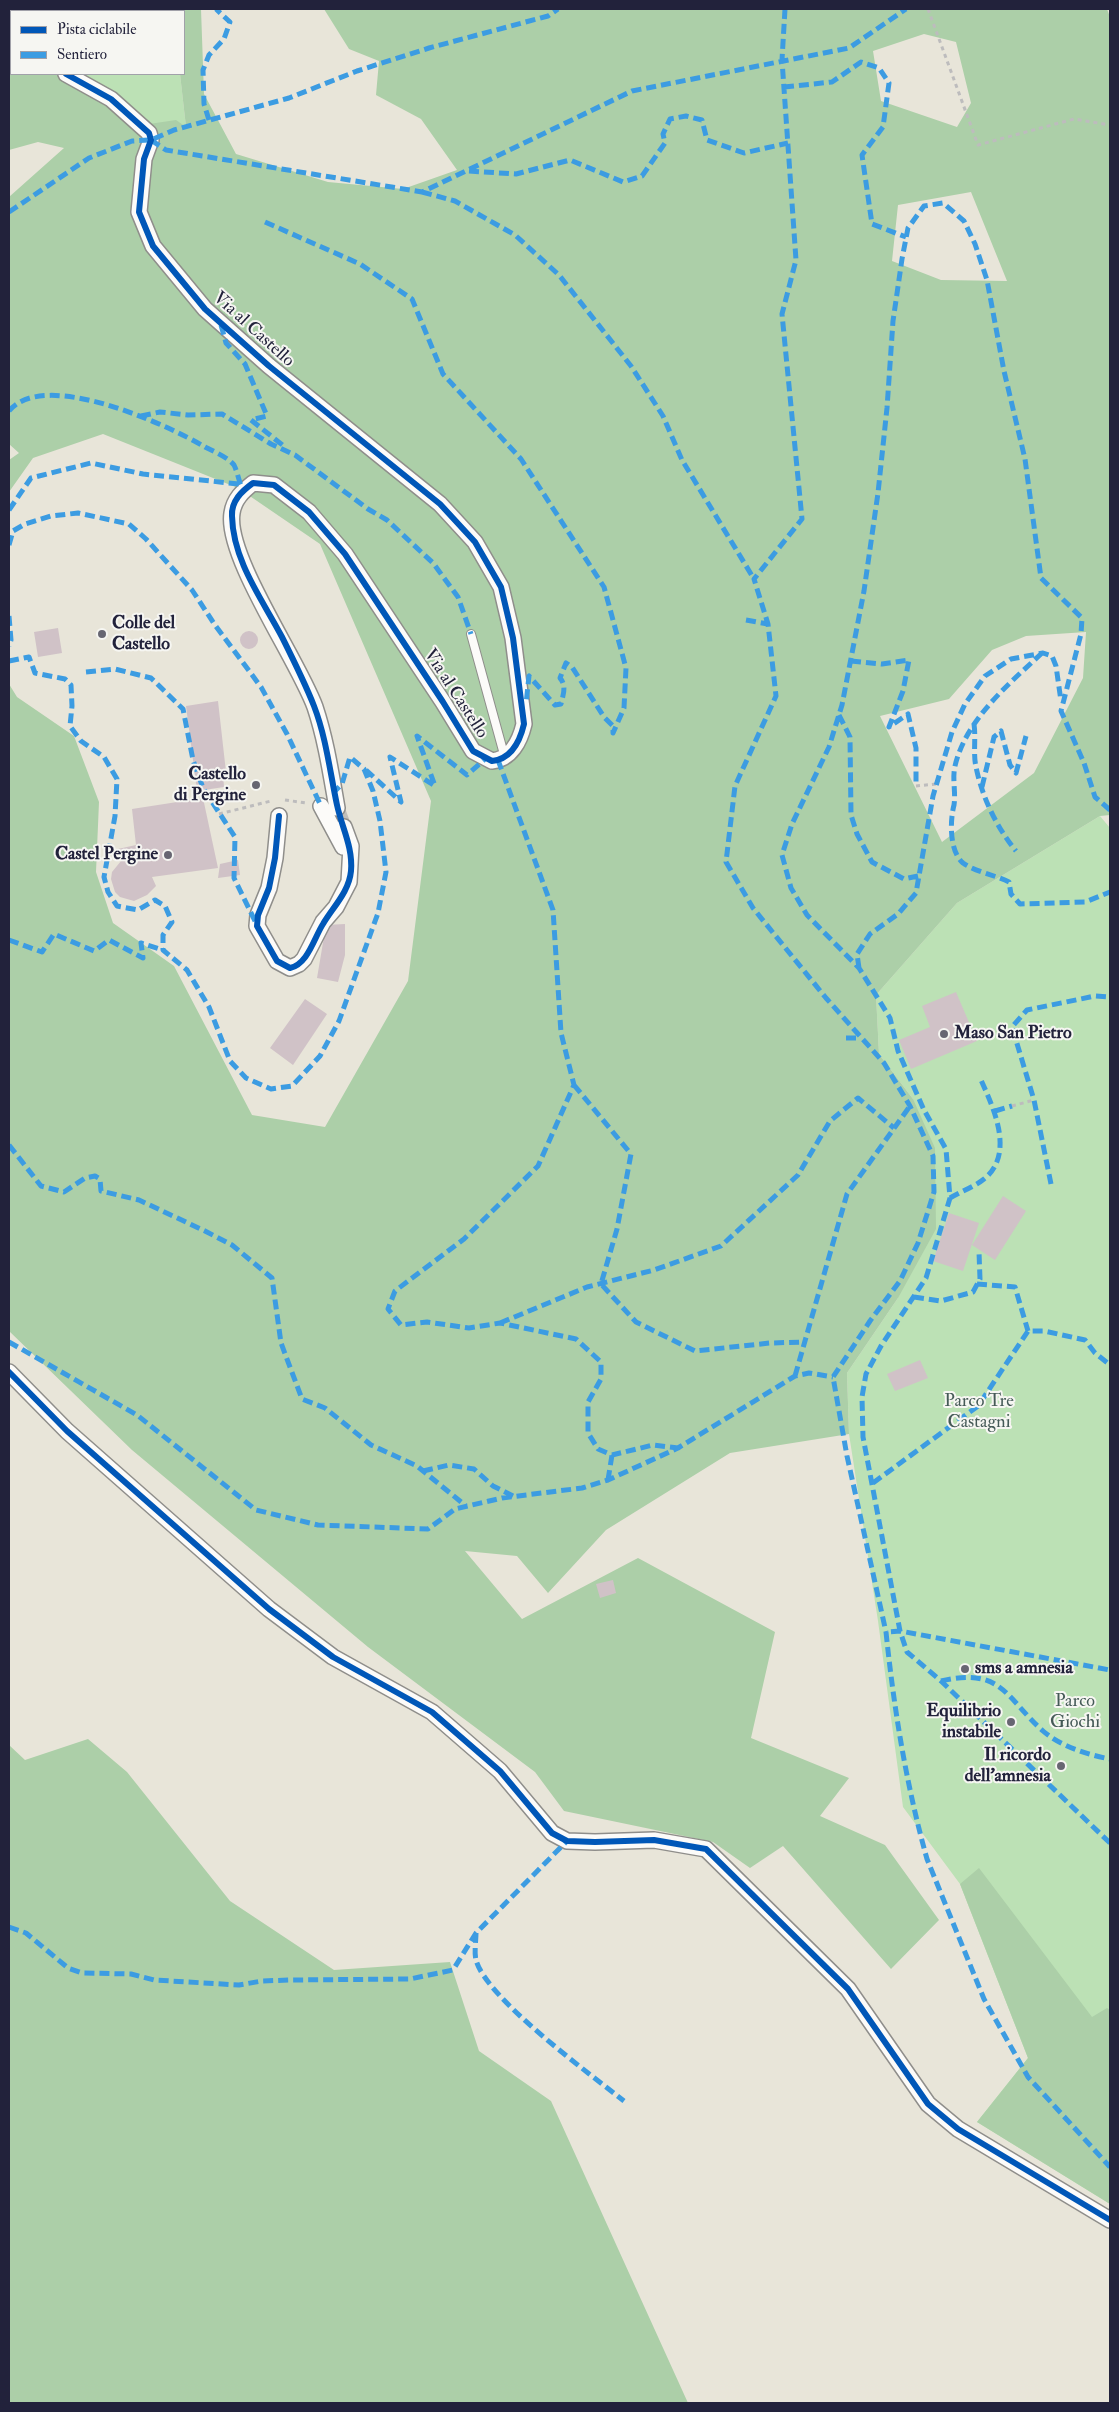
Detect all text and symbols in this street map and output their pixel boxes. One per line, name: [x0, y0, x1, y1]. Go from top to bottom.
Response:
legend: [10, 10, 185, 75]
text: Pista ciclabile: [57, 20, 136, 39]
text: Sentiero: [57, 45, 107, 64]
street label: Via al Castello: [208, 288, 298, 372]
place label: Colle del Castello: [112, 613, 175, 656]
marker: Colle del Castello: [96, 628, 108, 640]
street label: Via al Castello: [418, 645, 492, 743]
place label: Castello di Pergine: [174, 764, 246, 806]
marker: Castello di Pergine: [250, 779, 262, 791]
place label: Castel Pergine: [55, 844, 158, 866]
marker: Castel Pergine: [162, 849, 174, 861]
place label: Maso San Pietro: [954, 1023, 1072, 1045]
marker: Maso San Pietro: [938, 1028, 950, 1040]
park label: Parco Tre Castagni: [944, 1391, 1014, 1434]
place label: sms a amnesia: [975, 1658, 1073, 1680]
marker: sms a amnesia: [959, 1663, 971, 1675]
park label: Parco Giochi: [1050, 1691, 1100, 1734]
place label: Equilibrio instabile: [926, 1701, 1001, 1744]
marker: Equilibrio instabile: [1005, 1716, 1017, 1728]
place label: Il ricordo dell'amnesia: [965, 1745, 1051, 1788]
marker: Il ricordo dell'amnesia: [1055, 1760, 1067, 1772]

